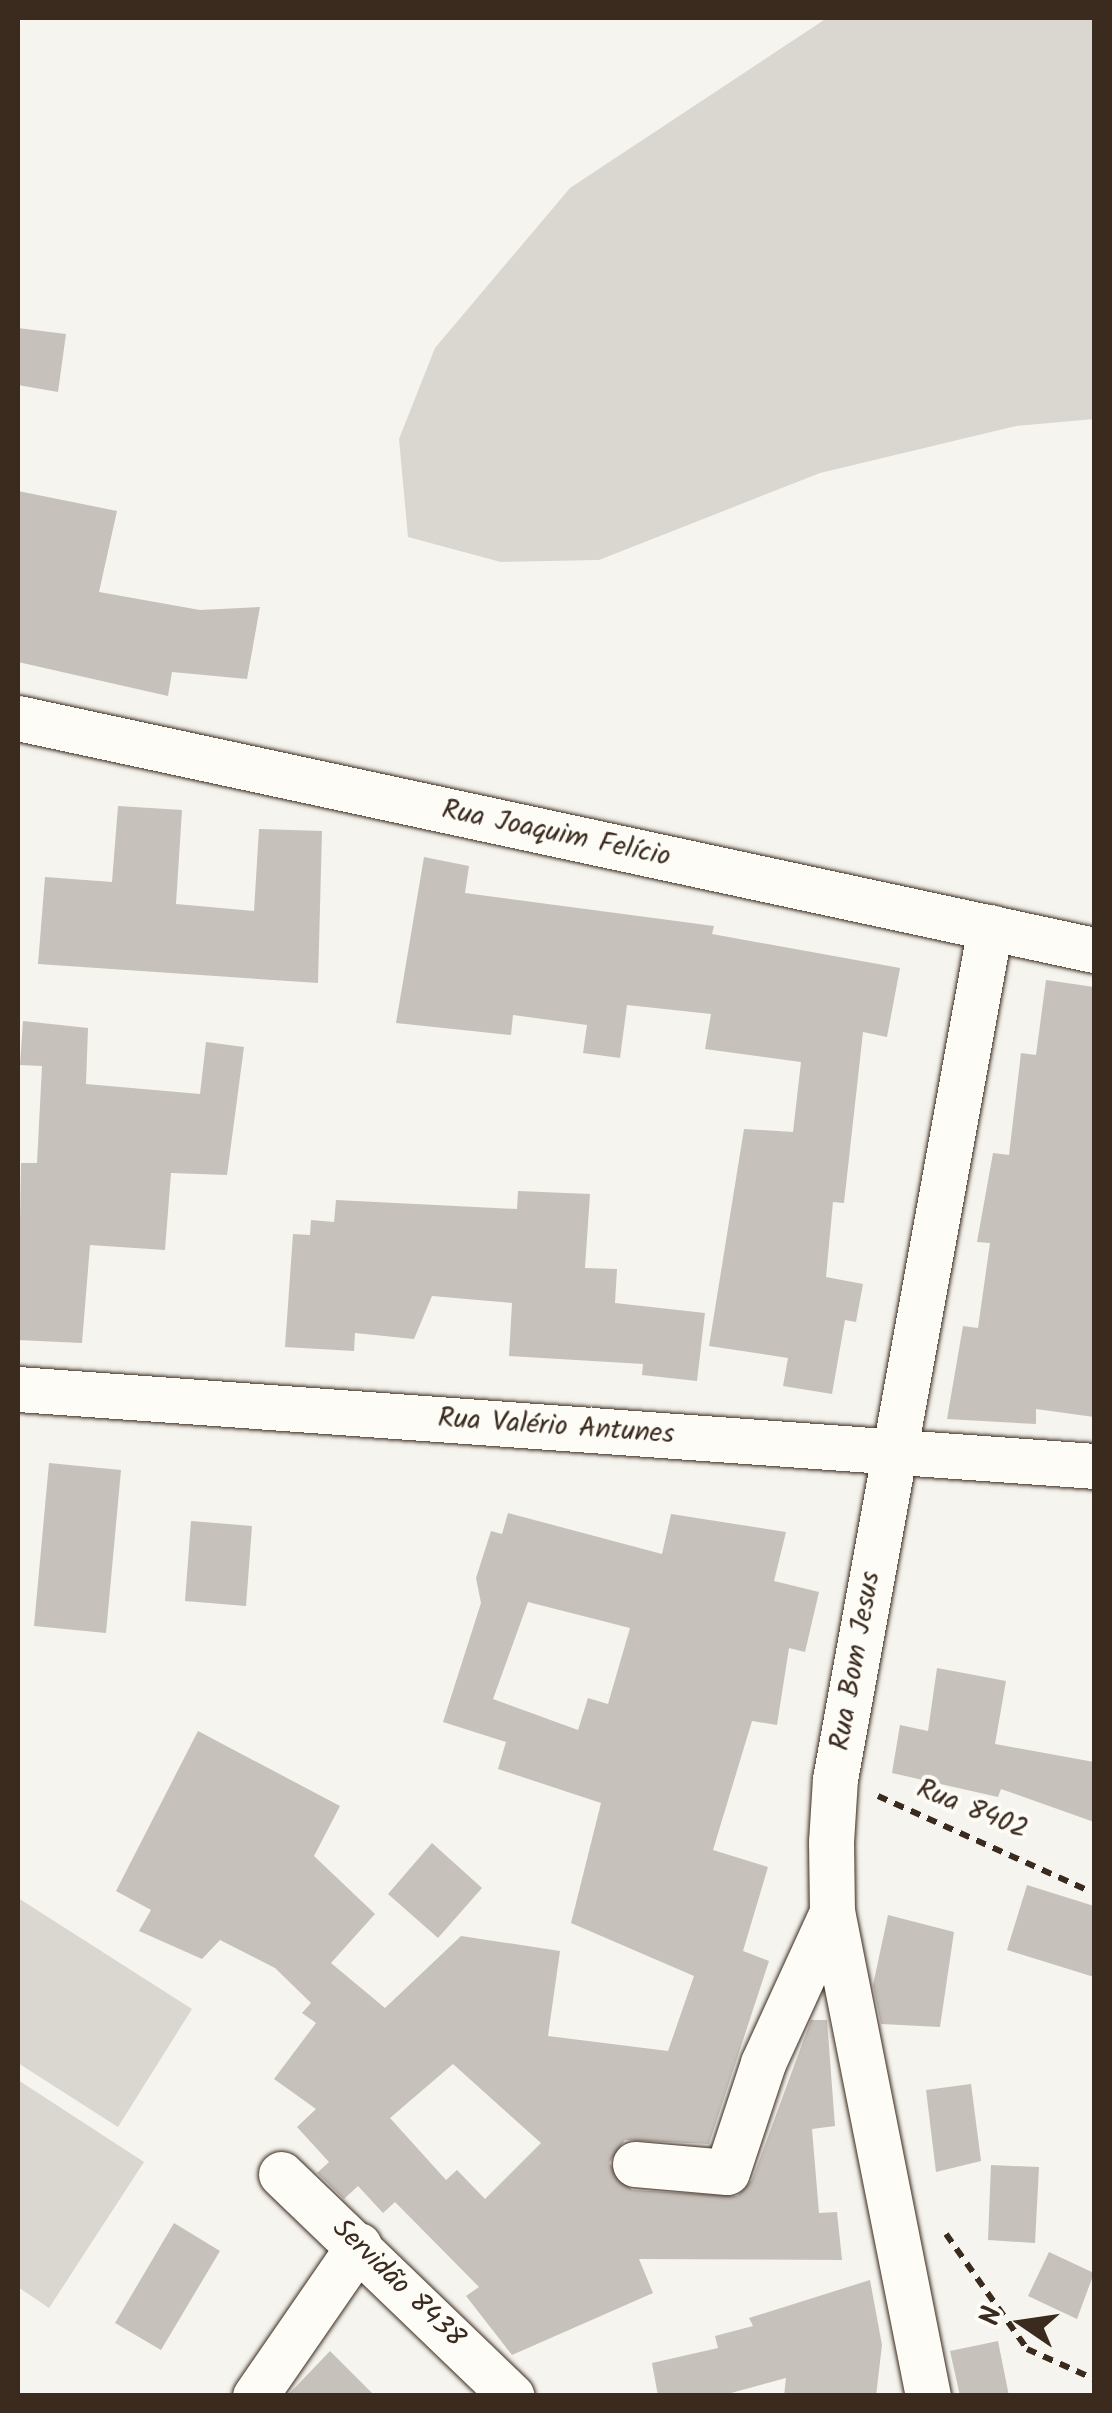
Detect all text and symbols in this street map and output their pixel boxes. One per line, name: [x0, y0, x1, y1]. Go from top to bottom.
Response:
street label: Rua Joaquim Felício: [439, 793, 673, 875]
street label: Rua Valério Antunes: [437, 1402, 675, 1452]
street label: Rua Bom Jesus: [824, 1569, 888, 1753]
street label: Rua 8402: [912, 1773, 1032, 1847]
street label: Servidão 8438: [325, 2212, 471, 2356]
north arrow: [972, 2273, 1072, 2373]
text: N: [968, 2302, 1016, 2330]

